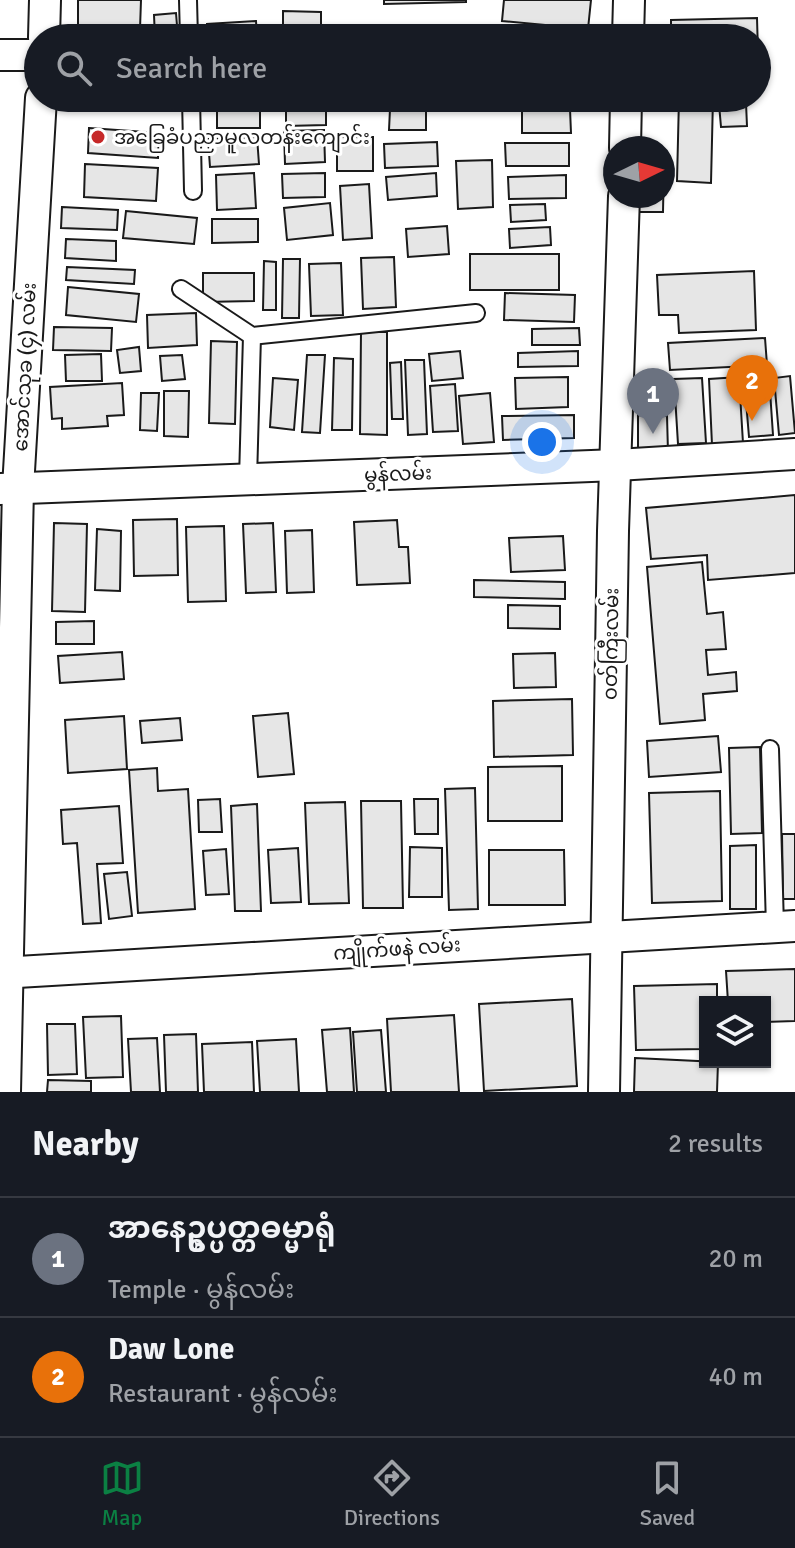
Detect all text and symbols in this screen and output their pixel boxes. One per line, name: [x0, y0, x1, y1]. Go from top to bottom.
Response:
search box: [24, 24, 771, 112]
icon: search: [52, 46, 96, 90]
text: Search here: [116, 50, 267, 87]
place label: အခြေခံပညာမူလတန်းကျောင်း: [114, 123, 370, 154]
marker: အခြေခံပညာမူလတန်းကျောင်း: [89, 128, 107, 146]
north arrow: [603, 136, 675, 208]
street label: အောင်သုခ (၄) လမ်း: [6, 282, 46, 452]
pin: 2: [726, 355, 778, 421]
pin: 1: [627, 368, 679, 434]
your location: [522, 422, 562, 462]
street label: မွန်လမ်း: [364, 458, 432, 491]
street label: ၀တ်ကြီးလမ်း: [596, 588, 627, 700]
street label: ကျိုက်ဖနဲ လမ်း: [332, 930, 462, 969]
map controls: [699, 996, 771, 1068]
button: layers: [699, 996, 771, 1068]
text: Nearby: [32, 1123, 139, 1165]
text: 2 results: [668, 1128, 763, 1160]
text: အာနေဥ္စပ္ပတ္တဓမ္မာရုံ: [108, 1210, 336, 1247]
text: 1: [51, 1243, 65, 1275]
text: 20 m: [708, 1243, 763, 1275]
text: Temple · မွန်လမ်း: [108, 1274, 294, 1306]
text: Daw Lone: [108, 1331, 235, 1368]
text: 2: [51, 1361, 65, 1393]
text: 40 m: [708, 1361, 763, 1393]
text: Restaurant · မွန်လမ်း: [108, 1378, 338, 1410]
tab: Map: [100, 1456, 144, 1531]
tab: Directions: [344, 1456, 440, 1531]
tab: Saved: [640, 1456, 695, 1531]

